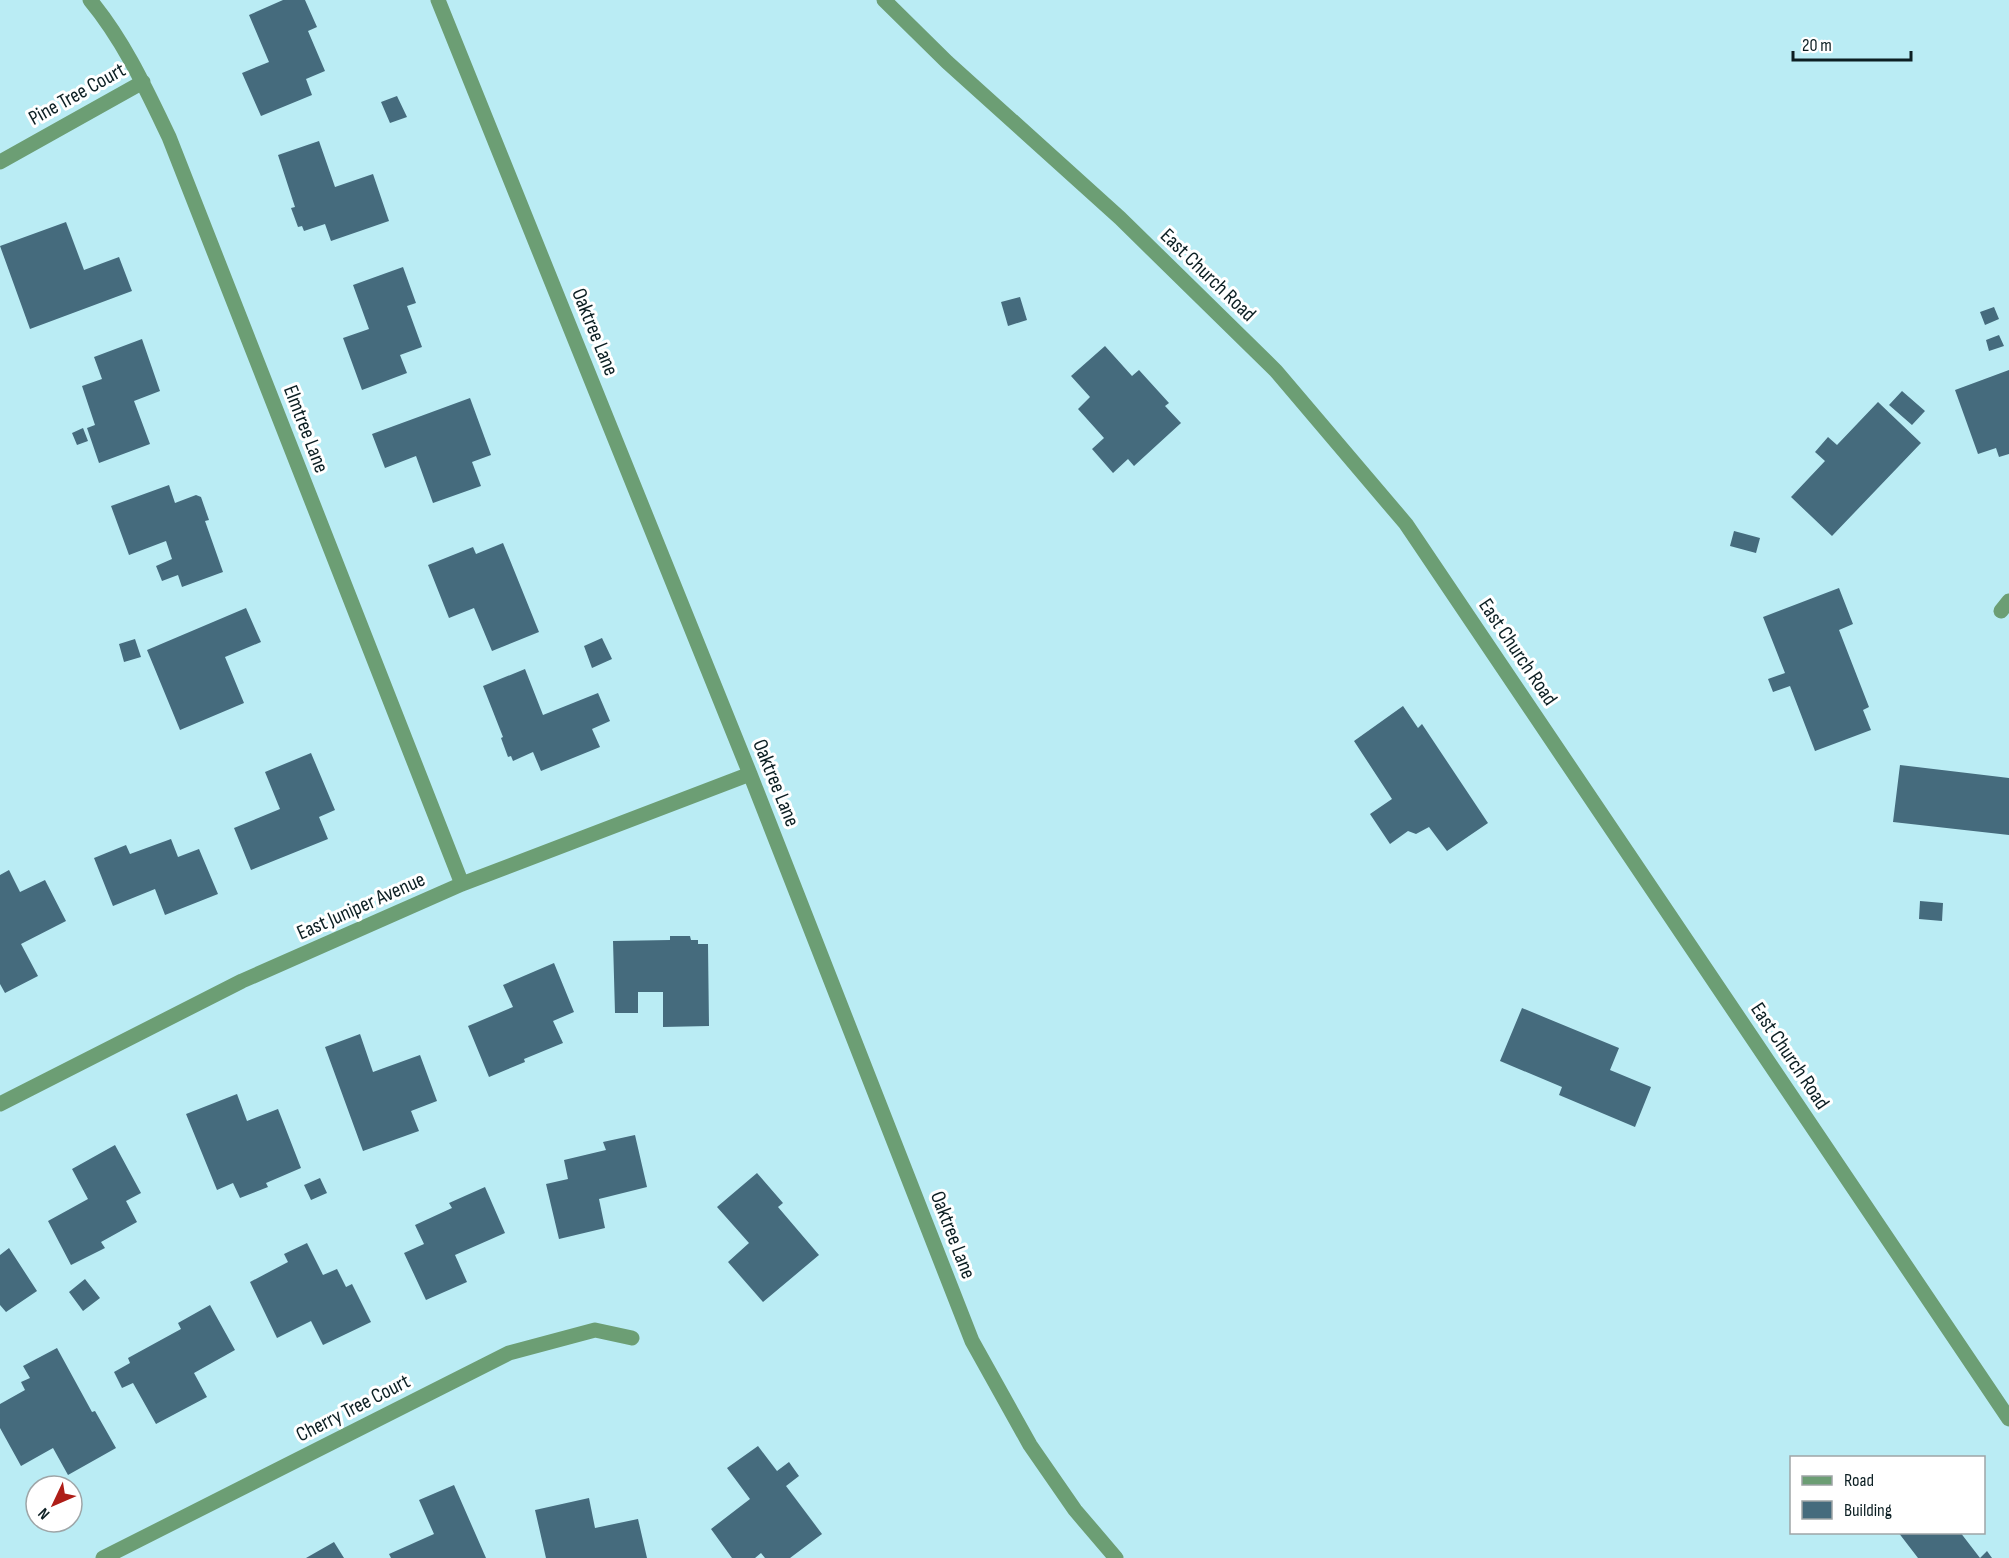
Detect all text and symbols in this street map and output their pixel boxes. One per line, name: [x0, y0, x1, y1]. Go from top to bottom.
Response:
scale bar: [1793, 24, 1912, 62]
text: 20 m: [1802, 35, 1832, 56]
street label: Pine Tree Court: [24, 57, 130, 131]
street label: East Church Road: [1155, 223, 1261, 327]
street label: Oaktree Lane: [566, 285, 624, 379]
street label: Elmtree Lane: [278, 382, 334, 476]
street label: East Church Road: [1473, 594, 1563, 710]
street label: Oaktree Lane: [747, 736, 805, 830]
street label: East Juniper Avenue: [293, 867, 429, 945]
street label: East Church Road: [1745, 998, 1835, 1114]
street label: Oaktree Lane: [925, 1188, 981, 1282]
street label: Cherry Tree Court: [292, 1369, 414, 1447]
legend: [1790, 1456, 1985, 1534]
text: Road: [1844, 1470, 1874, 1491]
north arrow: [24, 1474, 84, 1534]
text: Building: [1844, 1500, 1892, 1521]
text: N: [34, 1504, 54, 1523]

